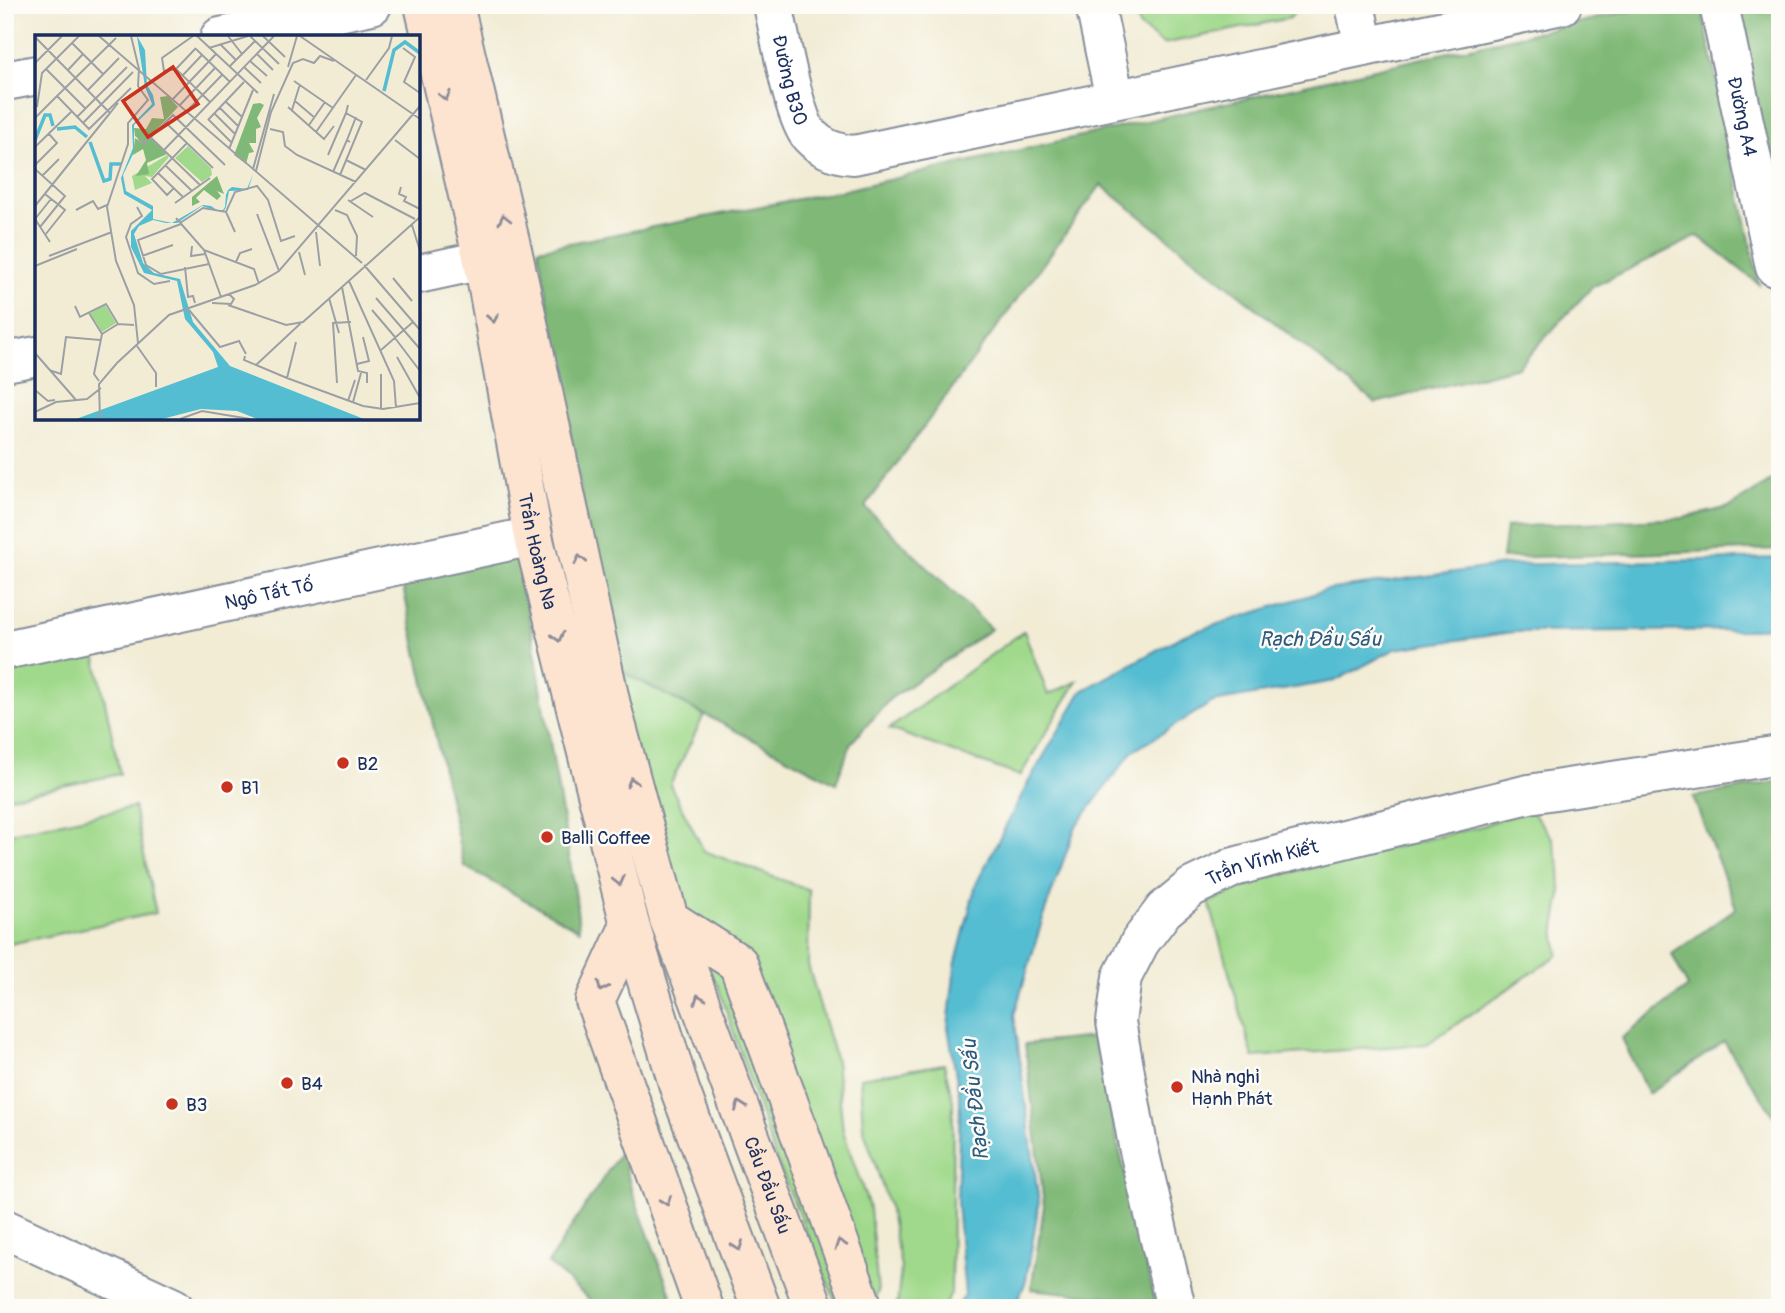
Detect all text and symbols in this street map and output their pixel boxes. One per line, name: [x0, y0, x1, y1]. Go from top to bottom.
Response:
street label: Đường B30: [767, 33, 813, 129]
inset map: [35, 35, 420, 420]
street label: Đường A4: [1722, 74, 1762, 159]
one-way arrow: [437, 90, 451, 102]
one-way arrow: [498, 213, 512, 225]
one-way arrow: [485, 312, 500, 324]
street label: Trần Hoàng Na: [512, 491, 562, 612]
one-way arrow: [573, 554, 588, 566]
street label: Ngô Tất Tố: [223, 573, 316, 615]
water label: Rạch Đầu Sấu: [1259, 626, 1382, 653]
one-way arrow: [550, 631, 564, 643]
place label: B2: [357, 752, 378, 776]
marker: B2: [335, 755, 351, 771]
place label: B1: [241, 776, 259, 800]
one-way arrow: [626, 776, 640, 788]
marker: B1: [219, 779, 235, 795]
place label: Balli Coffee: [561, 826, 651, 850]
marker: Balli Coffee: [539, 829, 555, 845]
street label: Trần Vĩnh Kiết: [1202, 835, 1321, 892]
one-way arrow: [611, 875, 625, 887]
one-way arrow: [596, 980, 610, 992]
one-way arrow: [694, 993, 708, 1005]
water label: Rạch Đầu Sấu: [956, 1037, 995, 1162]
place label: Nhà nghỉ Hạnh Phát: [1191, 1065, 1273, 1111]
place label: B4: [301, 1072, 323, 1096]
marker: B4: [279, 1075, 295, 1091]
marker: Nhà nghỉ Hạnh Phát: [1169, 1079, 1185, 1095]
place label: B3: [186, 1093, 207, 1117]
marker: B3: [164, 1096, 180, 1112]
one-way arrow: [734, 1100, 748, 1112]
street label: Cầu Đầu Sấu: [738, 1133, 796, 1237]
one-way arrow: [658, 1194, 672, 1206]
one-way arrow: [834, 1238, 848, 1250]
one-way arrow: [730, 1240, 744, 1252]

